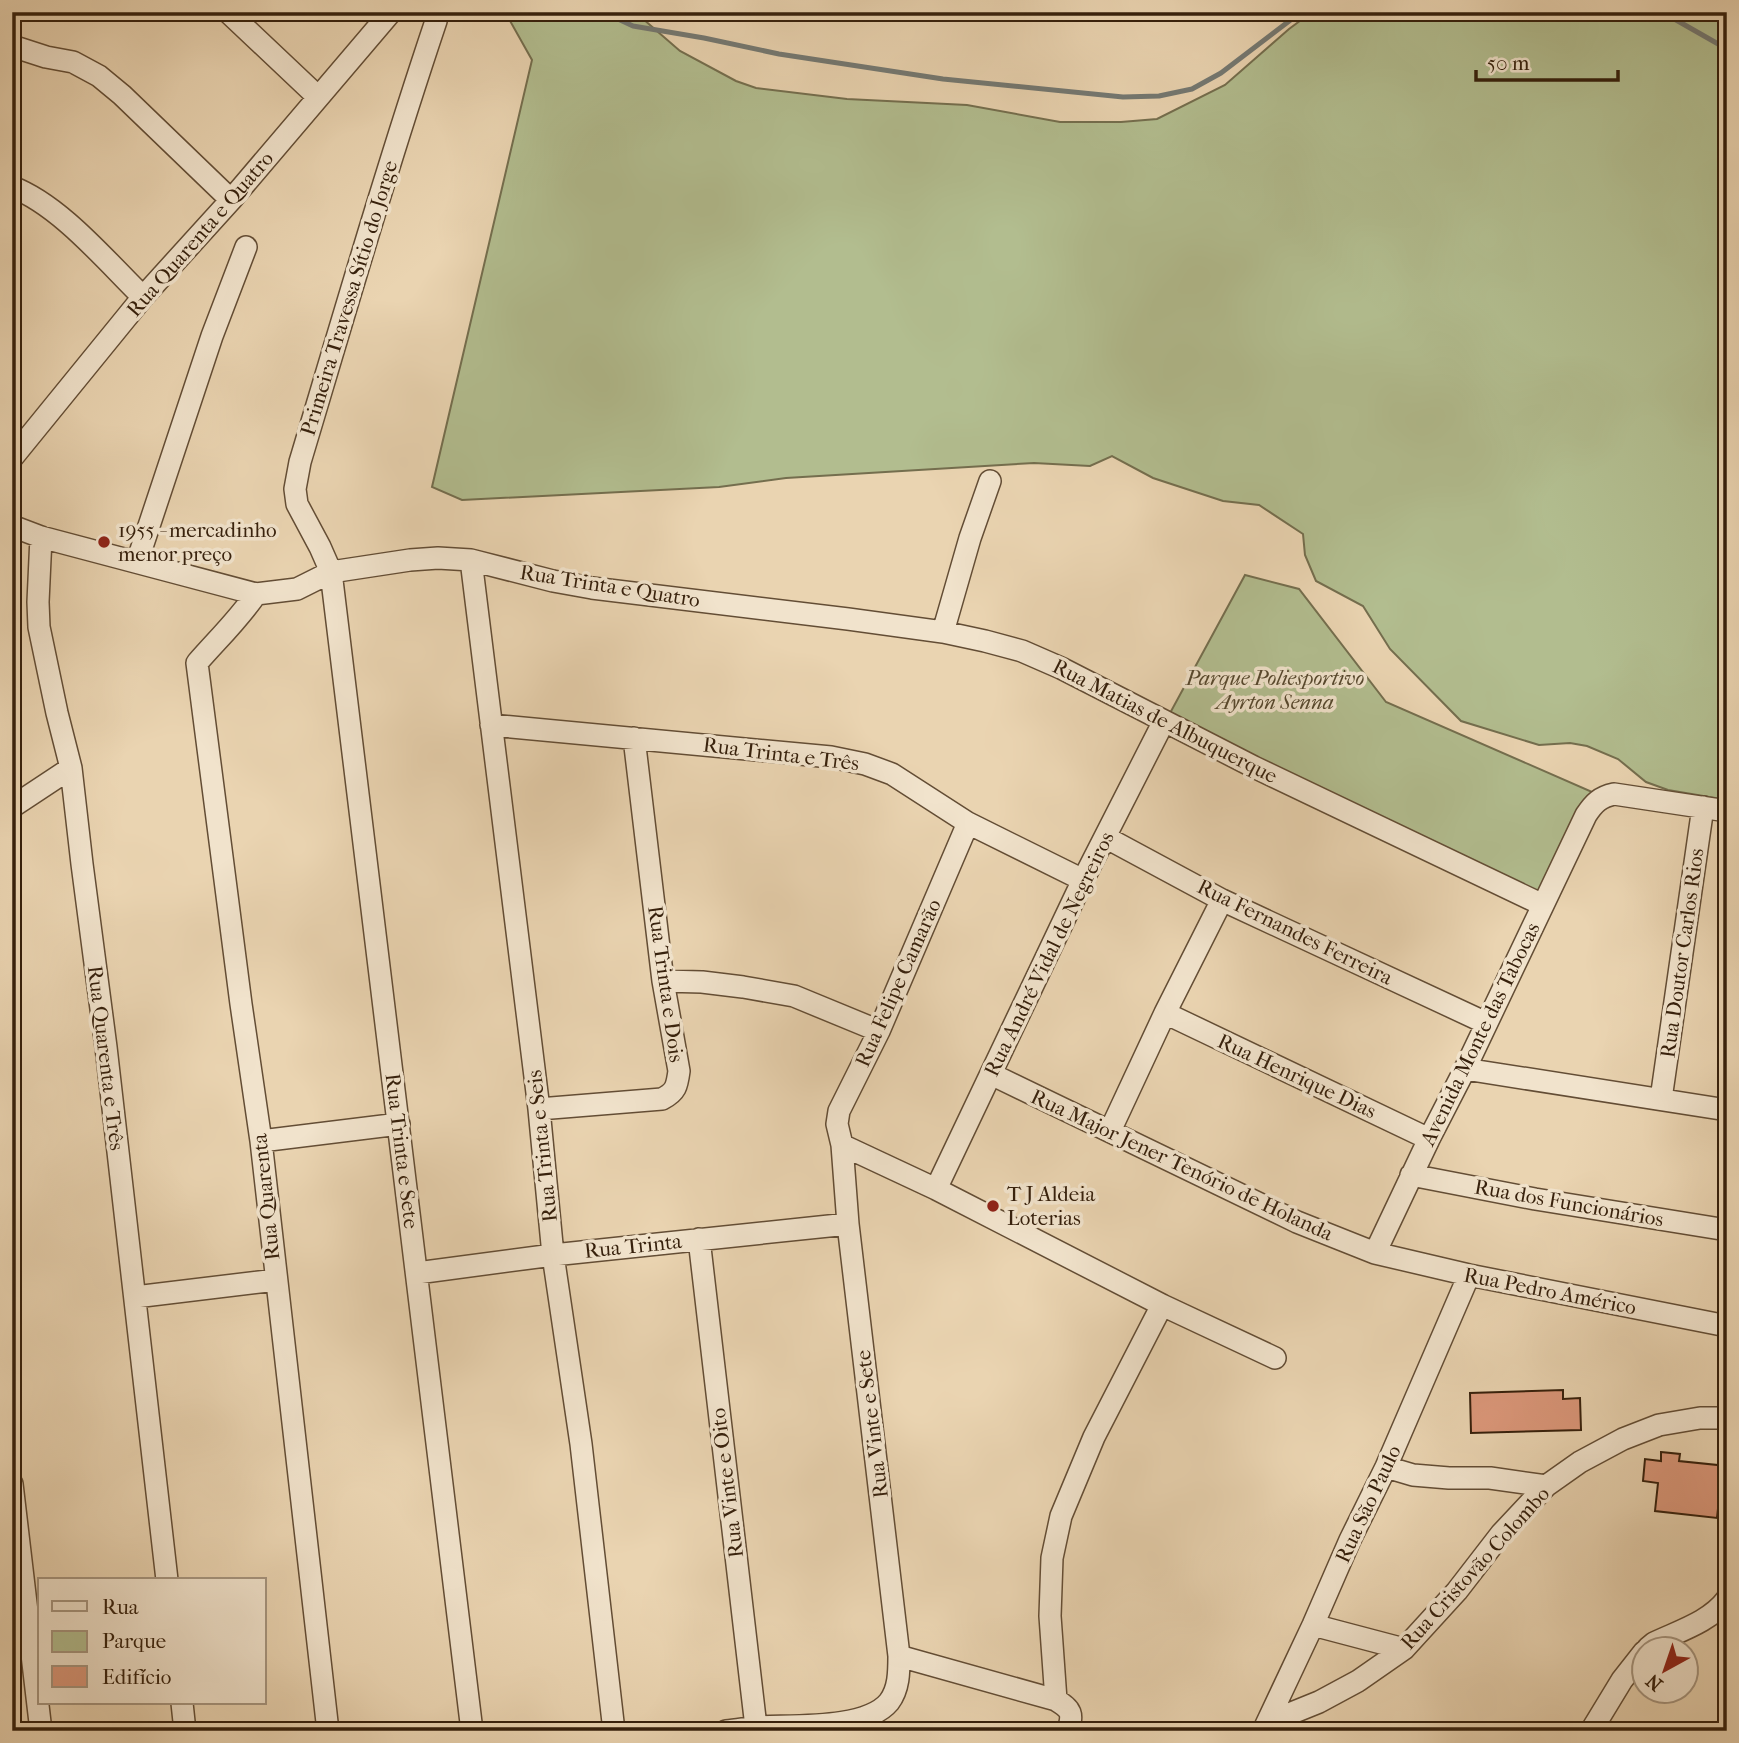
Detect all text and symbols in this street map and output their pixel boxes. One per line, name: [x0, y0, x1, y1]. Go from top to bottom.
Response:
scale bar: [1476, 38, 1618, 82]
text: 50 m: [1487, 51, 1530, 75]
street label: Rua Quarenta e Quatro: [122, 146, 278, 322]
street label: Primeira Travessa Sítio do Jorge: [296, 157, 402, 439]
place label: 1955 - mercadinho menor preço: [118, 518, 277, 566]
marker: 1955 - mercadinho menor preço: [96, 534, 112, 550]
street label: Rua Trinta e Quatro: [518, 560, 702, 612]
street label: Rua Matias de Albuquerque: [1049, 654, 1281, 788]
park label: Parque Poliesportivo Ayrton Senna: [1185, 666, 1364, 714]
street label: Rua Trinta e Três: [702, 733, 861, 776]
street label: Rua André Vidal de Negreiros: [979, 828, 1119, 1080]
street label: Rua Doutor Carlos Rios: [1655, 846, 1709, 1059]
street label: Rua Fernandes Ferreira: [1194, 874, 1397, 990]
street label: Rua Felipe Camarão: [850, 895, 946, 1071]
street label: Rua Trinta e Dois: [643, 904, 689, 1064]
street label: Avenida Monte das Tabocas: [1415, 918, 1545, 1150]
street label: Rua Quarenta e Três: [83, 964, 129, 1152]
street label: Rua Henrique Dias: [1214, 1029, 1380, 1123]
street label: Rua Trinta e Seis: [522, 1069, 562, 1223]
street label: Rua Trinta e Sete: [381, 1072, 423, 1230]
street label: Rua Major Jener Tenório de Holanda: [1027, 1084, 1337, 1246]
street label: Rua Quarenta: [247, 1132, 285, 1262]
street label: Rua dos Funcionários: [1473, 1175, 1666, 1232]
place label: T J Aldeia Loterias: [1007, 1182, 1095, 1230]
marker: T J Aldeia Loterias: [985, 1198, 1001, 1214]
street label: Rua Trinta: [583, 1229, 683, 1263]
street label: Rua Pedro Américo: [1462, 1263, 1638, 1319]
street label: Rua Vinte e Sete: [851, 1348, 893, 1500]
street label: Rua Vinte e Oito: [706, 1407, 748, 1559]
street label: Rua São Paulo: [1330, 1441, 1406, 1567]
street label: Rua Cristovão Colombo: [1396, 1482, 1554, 1654]
legend: [38, 1578, 266, 1704]
text: Rua: [102, 1595, 139, 1619]
text: Parque: [102, 1629, 166, 1653]
north arrow: [1630, 1634, 1700, 1704]
text: Edifício: [102, 1665, 171, 1689]
text: N: [1642, 1669, 1667, 1695]

